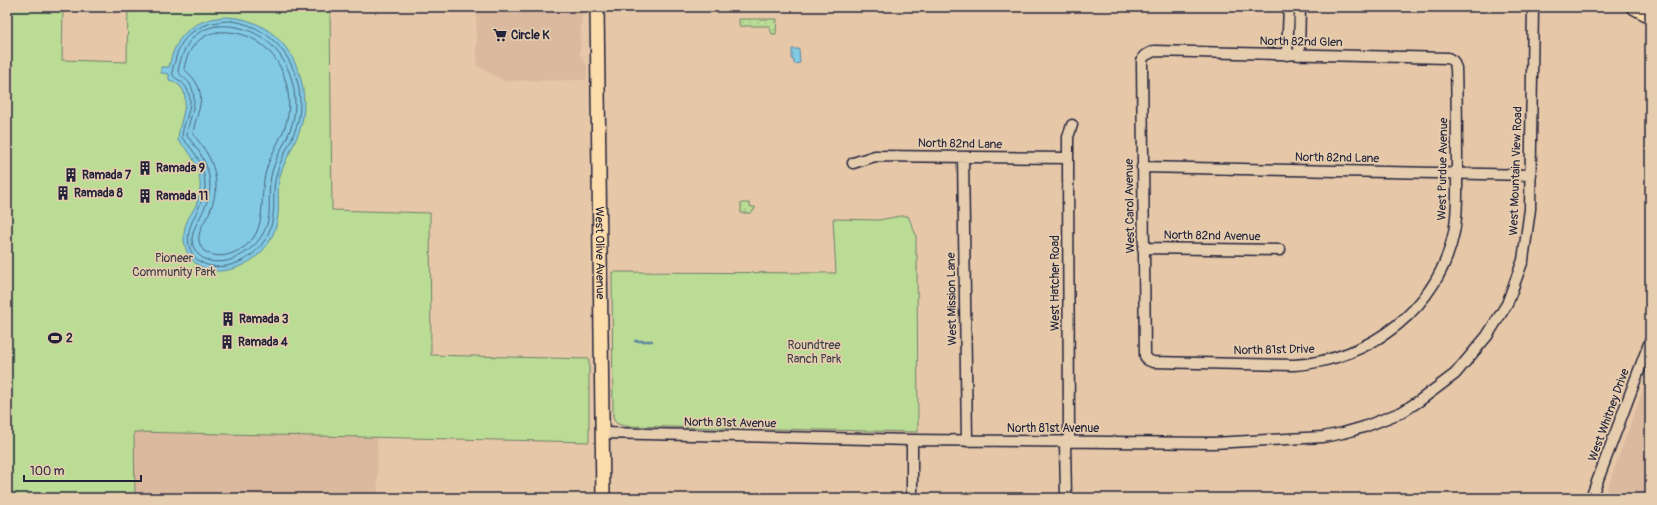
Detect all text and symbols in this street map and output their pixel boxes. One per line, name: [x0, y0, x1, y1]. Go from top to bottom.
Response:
supermarket icon: Circle K: [492, 27, 508, 43]
place label: Circle K: [511, 28, 550, 43]
street label: North 82nd Glen: [1259, 34, 1343, 50]
street label: West Mountain View Road: [1506, 106, 1526, 236]
street label: West Purdue Avenue: [1435, 117, 1451, 221]
street label: North 82nd Lane: [918, 136, 1003, 152]
street label: North 82nd Lane: [1295, 150, 1380, 166]
street label: West Carol Avenue: [1122, 158, 1138, 254]
building icon: Ramada 9: [137, 160, 153, 176]
place label: Ramada 9: [156, 161, 205, 176]
building icon: Ramada 7: [63, 167, 79, 183]
place label: Ramada 7: [82, 168, 132, 183]
building icon: Ramada 8: [55, 185, 71, 201]
place label: Ramada 8: [74, 186, 123, 201]
building icon: Ramada 11: [137, 188, 153, 204]
place label: Ramada 11: [156, 189, 208, 204]
street label: West Olive Avenue: [592, 206, 608, 300]
street label: North 82nd Avenue: [1163, 228, 1261, 244]
street label: West Hatcher Road: [1048, 235, 1063, 331]
park label: Pioneer Community Park: [132, 251, 216, 280]
street label: West Mission Lane: [944, 252, 960, 346]
building icon: Ramada 3: [220, 311, 236, 327]
place label: Ramada 3: [239, 312, 289, 327]
sports icon: 2: [47, 330, 63, 346]
place label: 2: [66, 331, 73, 346]
building icon: Ramada 4: [219, 334, 235, 350]
place label: Ramada 4: [238, 335, 288, 350]
park label: Roundtree Ranch Park: [787, 338, 841, 367]
street label: North 81st Drive: [1233, 342, 1315, 358]
street label: West Whitney Drive: [1585, 366, 1633, 464]
street label: North 81st Avenue: [684, 415, 776, 431]
street label: North 81st Avenue: [1007, 421, 1099, 436]
scale bar: [24, 457, 141, 483]
text: 100 m: [30, 464, 65, 479]

